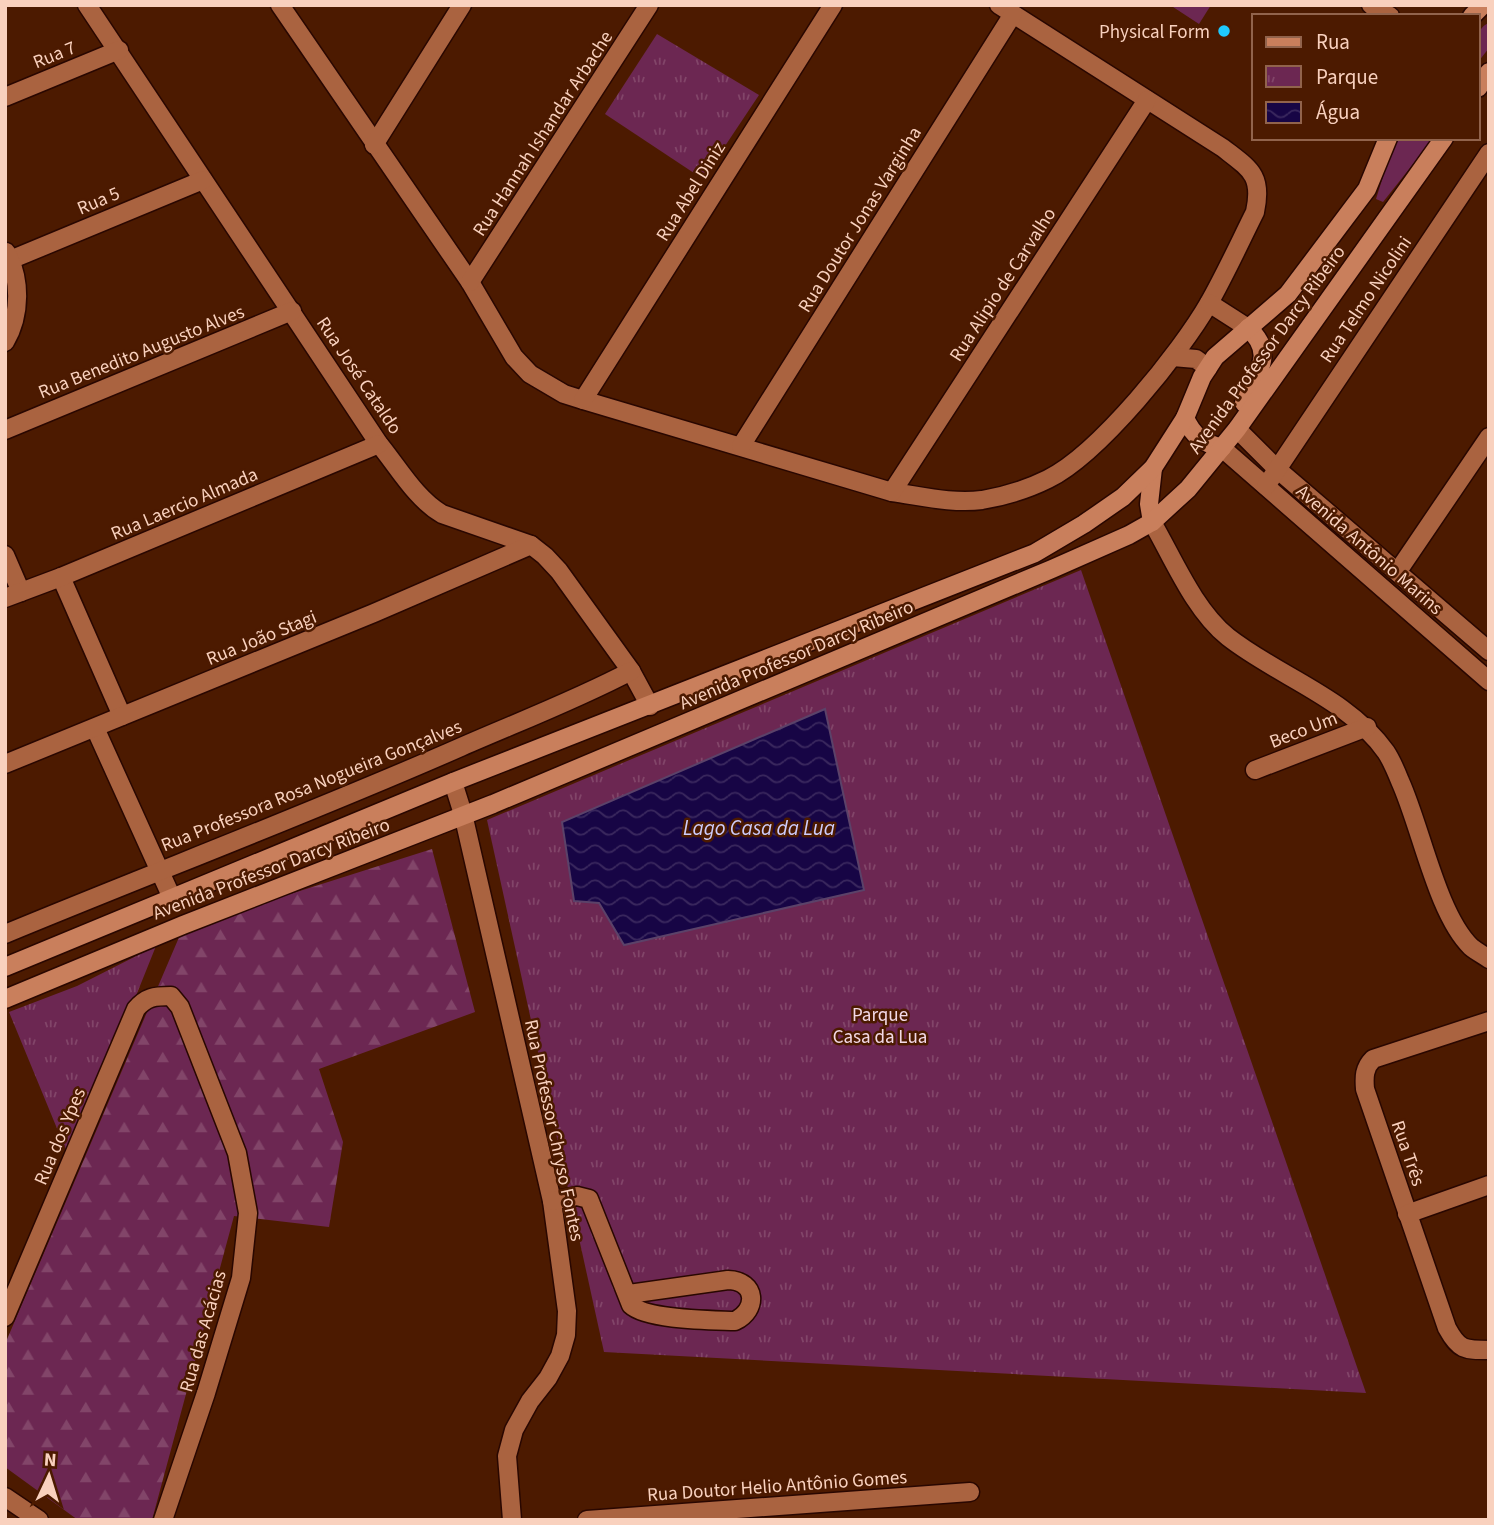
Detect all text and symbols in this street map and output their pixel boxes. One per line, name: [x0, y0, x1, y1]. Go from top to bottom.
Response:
legend: [1252, 14, 1480, 140]
place label: Physical Form: [1099, 19, 1210, 46]
marker: Physical Form: [1216, 23, 1232, 39]
street label: Rua Hannah Ishandar Arbache: [467, 26, 620, 242]
text: Rua: [1316, 27, 1350, 57]
street label: Rua 7: [29, 35, 80, 76]
text: Parque: [1316, 62, 1378, 92]
text: Água: [1316, 97, 1360, 127]
street label: Rua Doutor Jonas Varginha: [792, 122, 929, 318]
street label: Rua Abel Diniz: [650, 137, 733, 247]
street label: Rua 5: [73, 180, 124, 222]
street label: Rua Alipio de Carvalho: [943, 203, 1063, 367]
street label: Rua Telmo Nicolini: [1314, 231, 1419, 369]
street label: Avenida Professor Darcy Ribeiro: [1182, 240, 1352, 460]
street label: Rua Benedito Augusto Alves: [34, 299, 249, 406]
street label: Rua José Cataldo: [309, 312, 408, 440]
street label: Rua Laercio Almada: [107, 461, 262, 548]
street label: Avenida Antônio Marins: [1290, 479, 1448, 622]
street label: Avenida Professor Darcy Ribeiro: [675, 594, 918, 717]
street label: Rua João Stagi: [202, 604, 321, 673]
street label: Beco Um: [1266, 705, 1342, 756]
street label: Rua Professora Rosa Nogueira Gonçalves: [157, 713, 466, 859]
street label: Avenida Professor Darcy Ribeiro: [149, 812, 394, 927]
water label: Lago Casa da Lua: [683, 813, 835, 843]
park label: Parque Casa da Lua: [833, 1002, 927, 1051]
street label: Rua Professor Chryso Fontes: [517, 1017, 590, 1244]
street label: Rua dos Ypes: [28, 1084, 93, 1189]
street label: Rua Três: [1384, 1117, 1431, 1190]
street label: Rua das Acácias: [173, 1267, 234, 1396]
north arrow: [14, 1441, 84, 1511]
text: N: [43, 1447, 57, 1474]
street label: Rua Doutor Helio Antônio Gomes: [646, 1464, 908, 1509]

